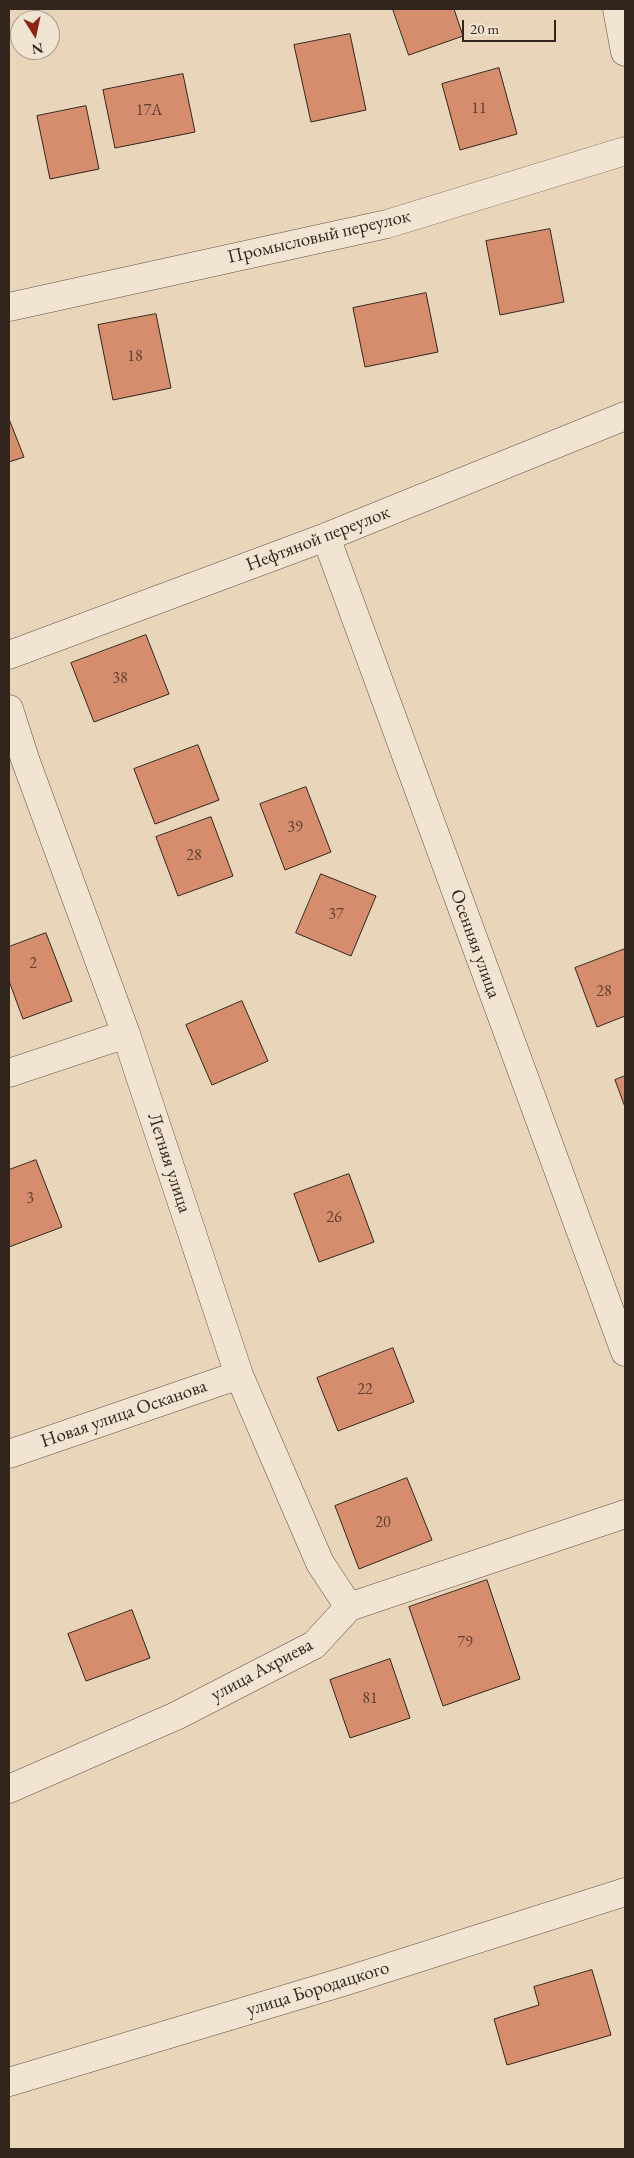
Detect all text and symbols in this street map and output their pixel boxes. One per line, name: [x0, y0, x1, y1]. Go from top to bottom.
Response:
north arrow: [10, 10, 60, 60]
scale bar: [464, 10, 558, 42]
text: 20 m: [470, 19, 499, 38]
text: N: [30, 39, 45, 59]
house number: 11: [471, 99, 487, 119]
house number: 17А: [136, 101, 162, 121]
street label: Промысловый переулок: [225, 205, 413, 269]
house number: 18: [127, 347, 143, 367]
street label: Нефтяной переулок: [243, 501, 393, 577]
house number: 38: [112, 669, 128, 689]
house number: 39: [287, 818, 303, 838]
house number: 28: [186, 846, 202, 866]
street label: Осенняя улица: [445, 886, 505, 1002]
house number: 37: [328, 905, 344, 925]
house number: 2: [29, 954, 37, 974]
house number: 28: [596, 982, 612, 1002]
street label: Летняя улица: [142, 1110, 196, 1216]
house number: 3: [26, 1189, 34, 1209]
house number: 26: [326, 1208, 342, 1228]
street label: Новая улица Осканова: [38, 1375, 210, 1453]
house number: 22: [357, 1380, 373, 1400]
house number: 20: [375, 1513, 391, 1533]
house number: 79: [457, 1633, 473, 1653]
street label: улица Ахриева: [207, 1634, 317, 1706]
house number: 81: [362, 1689, 378, 1709]
street label: улица Бородацкого: [244, 1957, 392, 2021]

